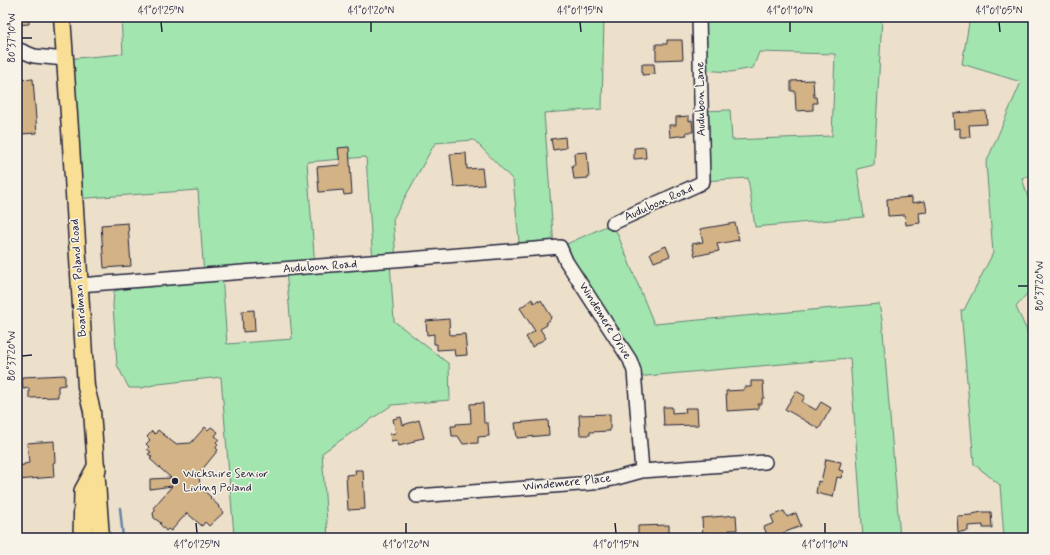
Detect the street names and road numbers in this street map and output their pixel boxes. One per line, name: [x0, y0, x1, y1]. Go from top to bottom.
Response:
street label: Audubon Lane: [692, 61, 710, 137]
street label: Audubon Road: [622, 181, 696, 225]
street label: Boardman Poland Road: [67, 218, 91, 338]
street label: Audubon Road: [282, 256, 358, 278]
street label: Windemere Drive: [575, 279, 635, 363]
street label: Windemere Place: [522, 470, 612, 496]

